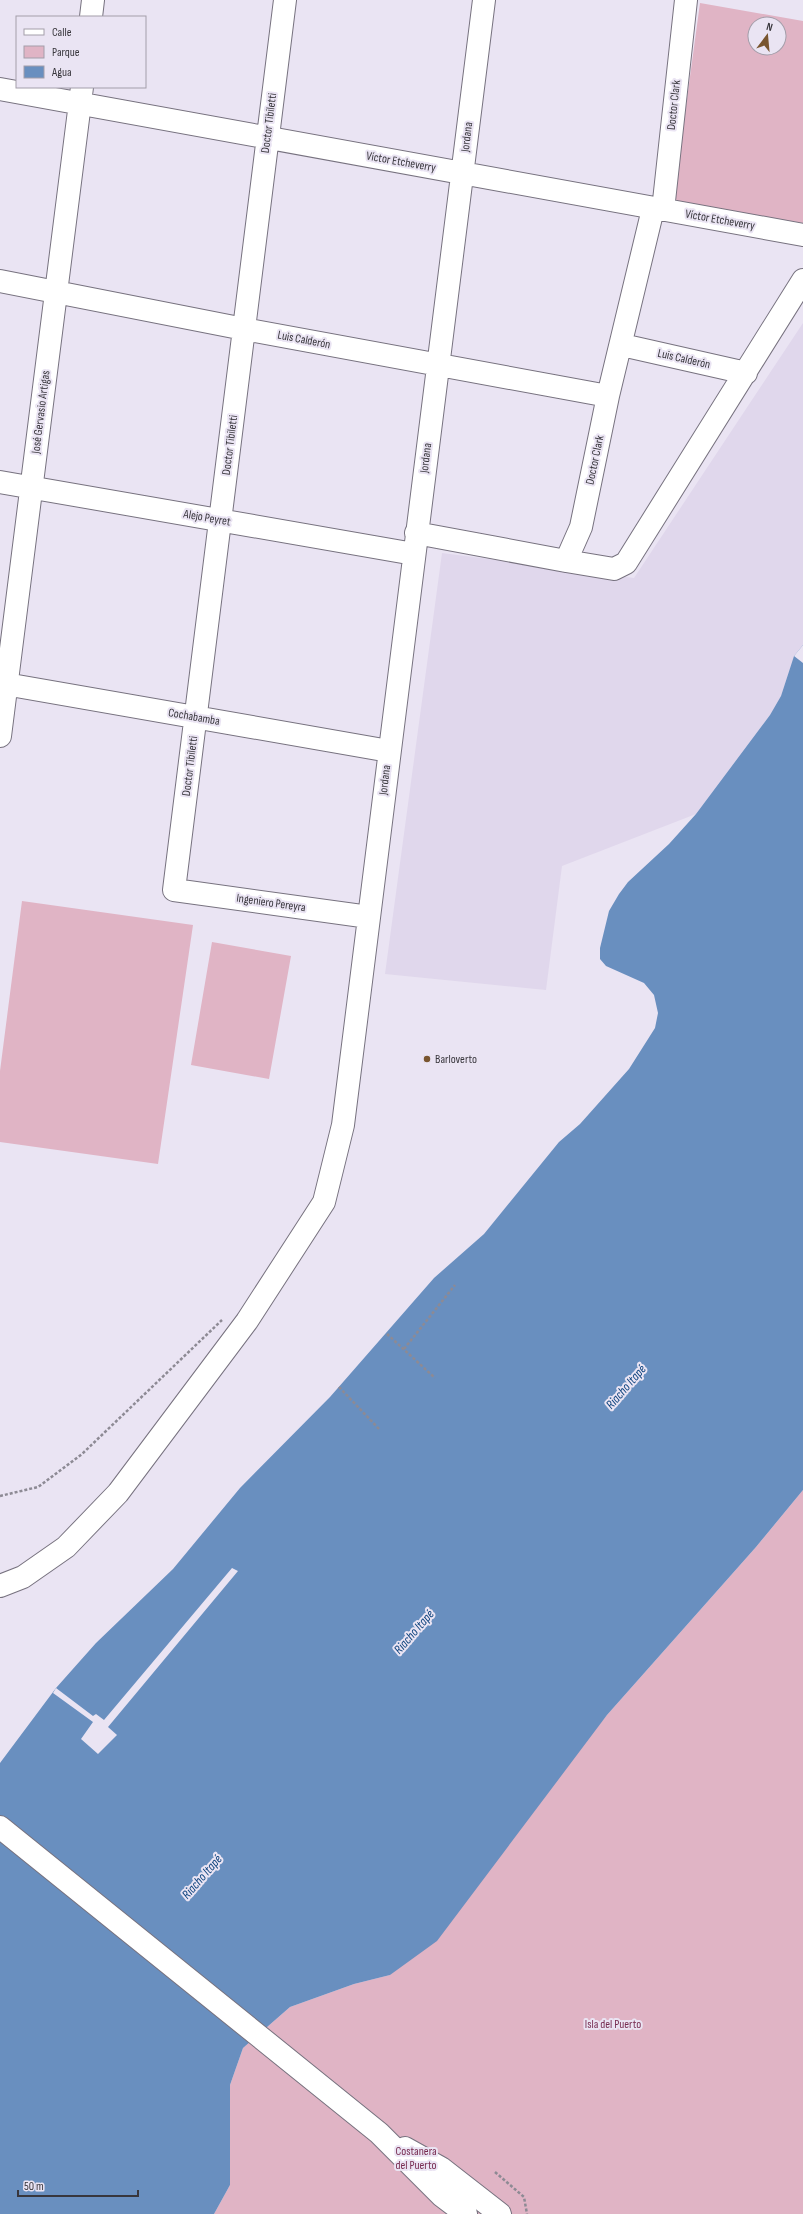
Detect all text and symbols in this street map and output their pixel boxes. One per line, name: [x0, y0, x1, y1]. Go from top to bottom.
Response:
legend: [16, 16, 146, 88]
north arrow: [747, 16, 787, 56]
text: N: [765, 20, 774, 34]
text: Calle: [52, 25, 72, 40]
text: Parque: [52, 45, 80, 60]
text: Agua: [51, 65, 72, 80]
street label: Doctor Clark: [664, 79, 684, 131]
street label: Doctor Tibiletti: [258, 92, 280, 154]
street label: Jordana: [458, 121, 476, 154]
street label: Víctor Etcheverry: [365, 148, 437, 176]
street label: Víctor Etcheverry: [684, 206, 756, 234]
street label: Luis Calderón: [276, 328, 332, 352]
street label: Luis Calderón: [656, 346, 712, 372]
street label: José Gervasio Artigas: [28, 370, 54, 455]
street label: Doctor Tibiletti: [219, 414, 241, 476]
street label: Doctor Clark: [582, 433, 608, 486]
street label: Jordana: [417, 442, 435, 475]
street label: Alejo Peyret: [181, 506, 232, 530]
street label: Cochabamba: [167, 705, 221, 729]
street label: Doctor Tibiletti: [179, 735, 201, 797]
street label: Jordana: [376, 764, 394, 797]
street label: Ingeniero Pereyra: [235, 891, 307, 915]
place label: Barloverto: [435, 1052, 477, 1067]
marker: Barloverto: [422, 1054, 432, 1064]
water label: Riacho Itapé: [602, 1362, 650, 1412]
water label: Riacho Itapé: [390, 1607, 438, 1657]
water label: Riacho Itapé: [178, 1852, 226, 1902]
park label: Isla del Puerto: [585, 2017, 641, 2032]
park label: Costanera del Puerto: [395, 2144, 437, 2173]
scale bar: [18, 2172, 138, 2198]
text: 50 m: [24, 2179, 44, 2194]

